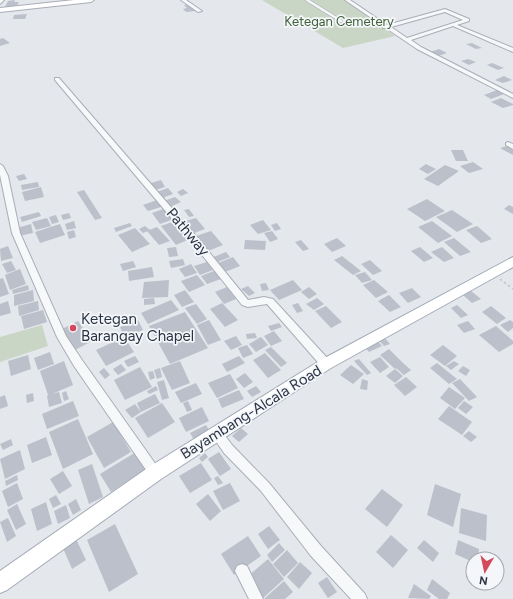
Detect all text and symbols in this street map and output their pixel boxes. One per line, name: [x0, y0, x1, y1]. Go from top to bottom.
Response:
park label: Ketegan Cemetery: [284, 14, 394, 29]
street label: Pathway: [163, 204, 213, 260]
place label: Ketegan Barangay Chapel: [81, 310, 194, 345]
marker: Ketegan Barangay Chapel: [68, 323, 78, 333]
street label: Bayambang-Alcala Road: [177, 361, 325, 463]
north arrow: [465, 551, 505, 591]
text: N: [478, 573, 489, 587]

